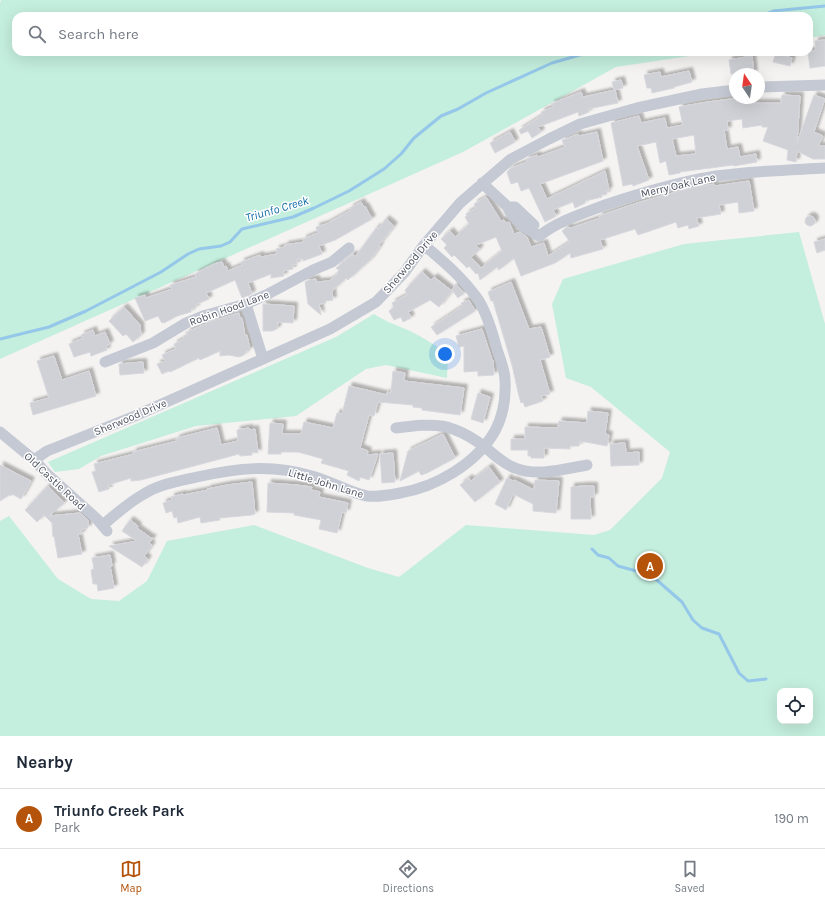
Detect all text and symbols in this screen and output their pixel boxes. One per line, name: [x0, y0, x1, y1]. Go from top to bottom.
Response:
search box: [12, 12, 813, 56]
icon: search: [26, 23, 48, 45]
text: Search here: [58, 25, 139, 43]
north arrow: [729, 68, 765, 104]
street label: Merry Oak Lane: [640, 171, 717, 200]
water label: Triunfo Creek: [244, 193, 311, 225]
street label: Sherwood Drive: [380, 228, 441, 296]
street label: Robin Hood Lane: [188, 288, 271, 329]
your location: [435, 344, 455, 364]
street label: Sherwood Drive: [92, 396, 169, 439]
street label: Old Castle Road: [21, 450, 88, 513]
street label: Little John Lane: [287, 466, 365, 501]
pin: A: [637, 551, 663, 581]
map controls: [777, 688, 813, 724]
button: locate: [777, 688, 813, 724]
text: Nearby: [16, 752, 73, 772]
text: Triunfo Creek Park: [54, 802, 184, 820]
text: A: [25, 811, 33, 826]
text: 190 m: [774, 811, 809, 826]
text: Park: [54, 820, 80, 835]
tab: Map: [120, 858, 142, 895]
tab: Directions: [382, 858, 434, 895]
tab: Saved: [674, 858, 705, 895]

